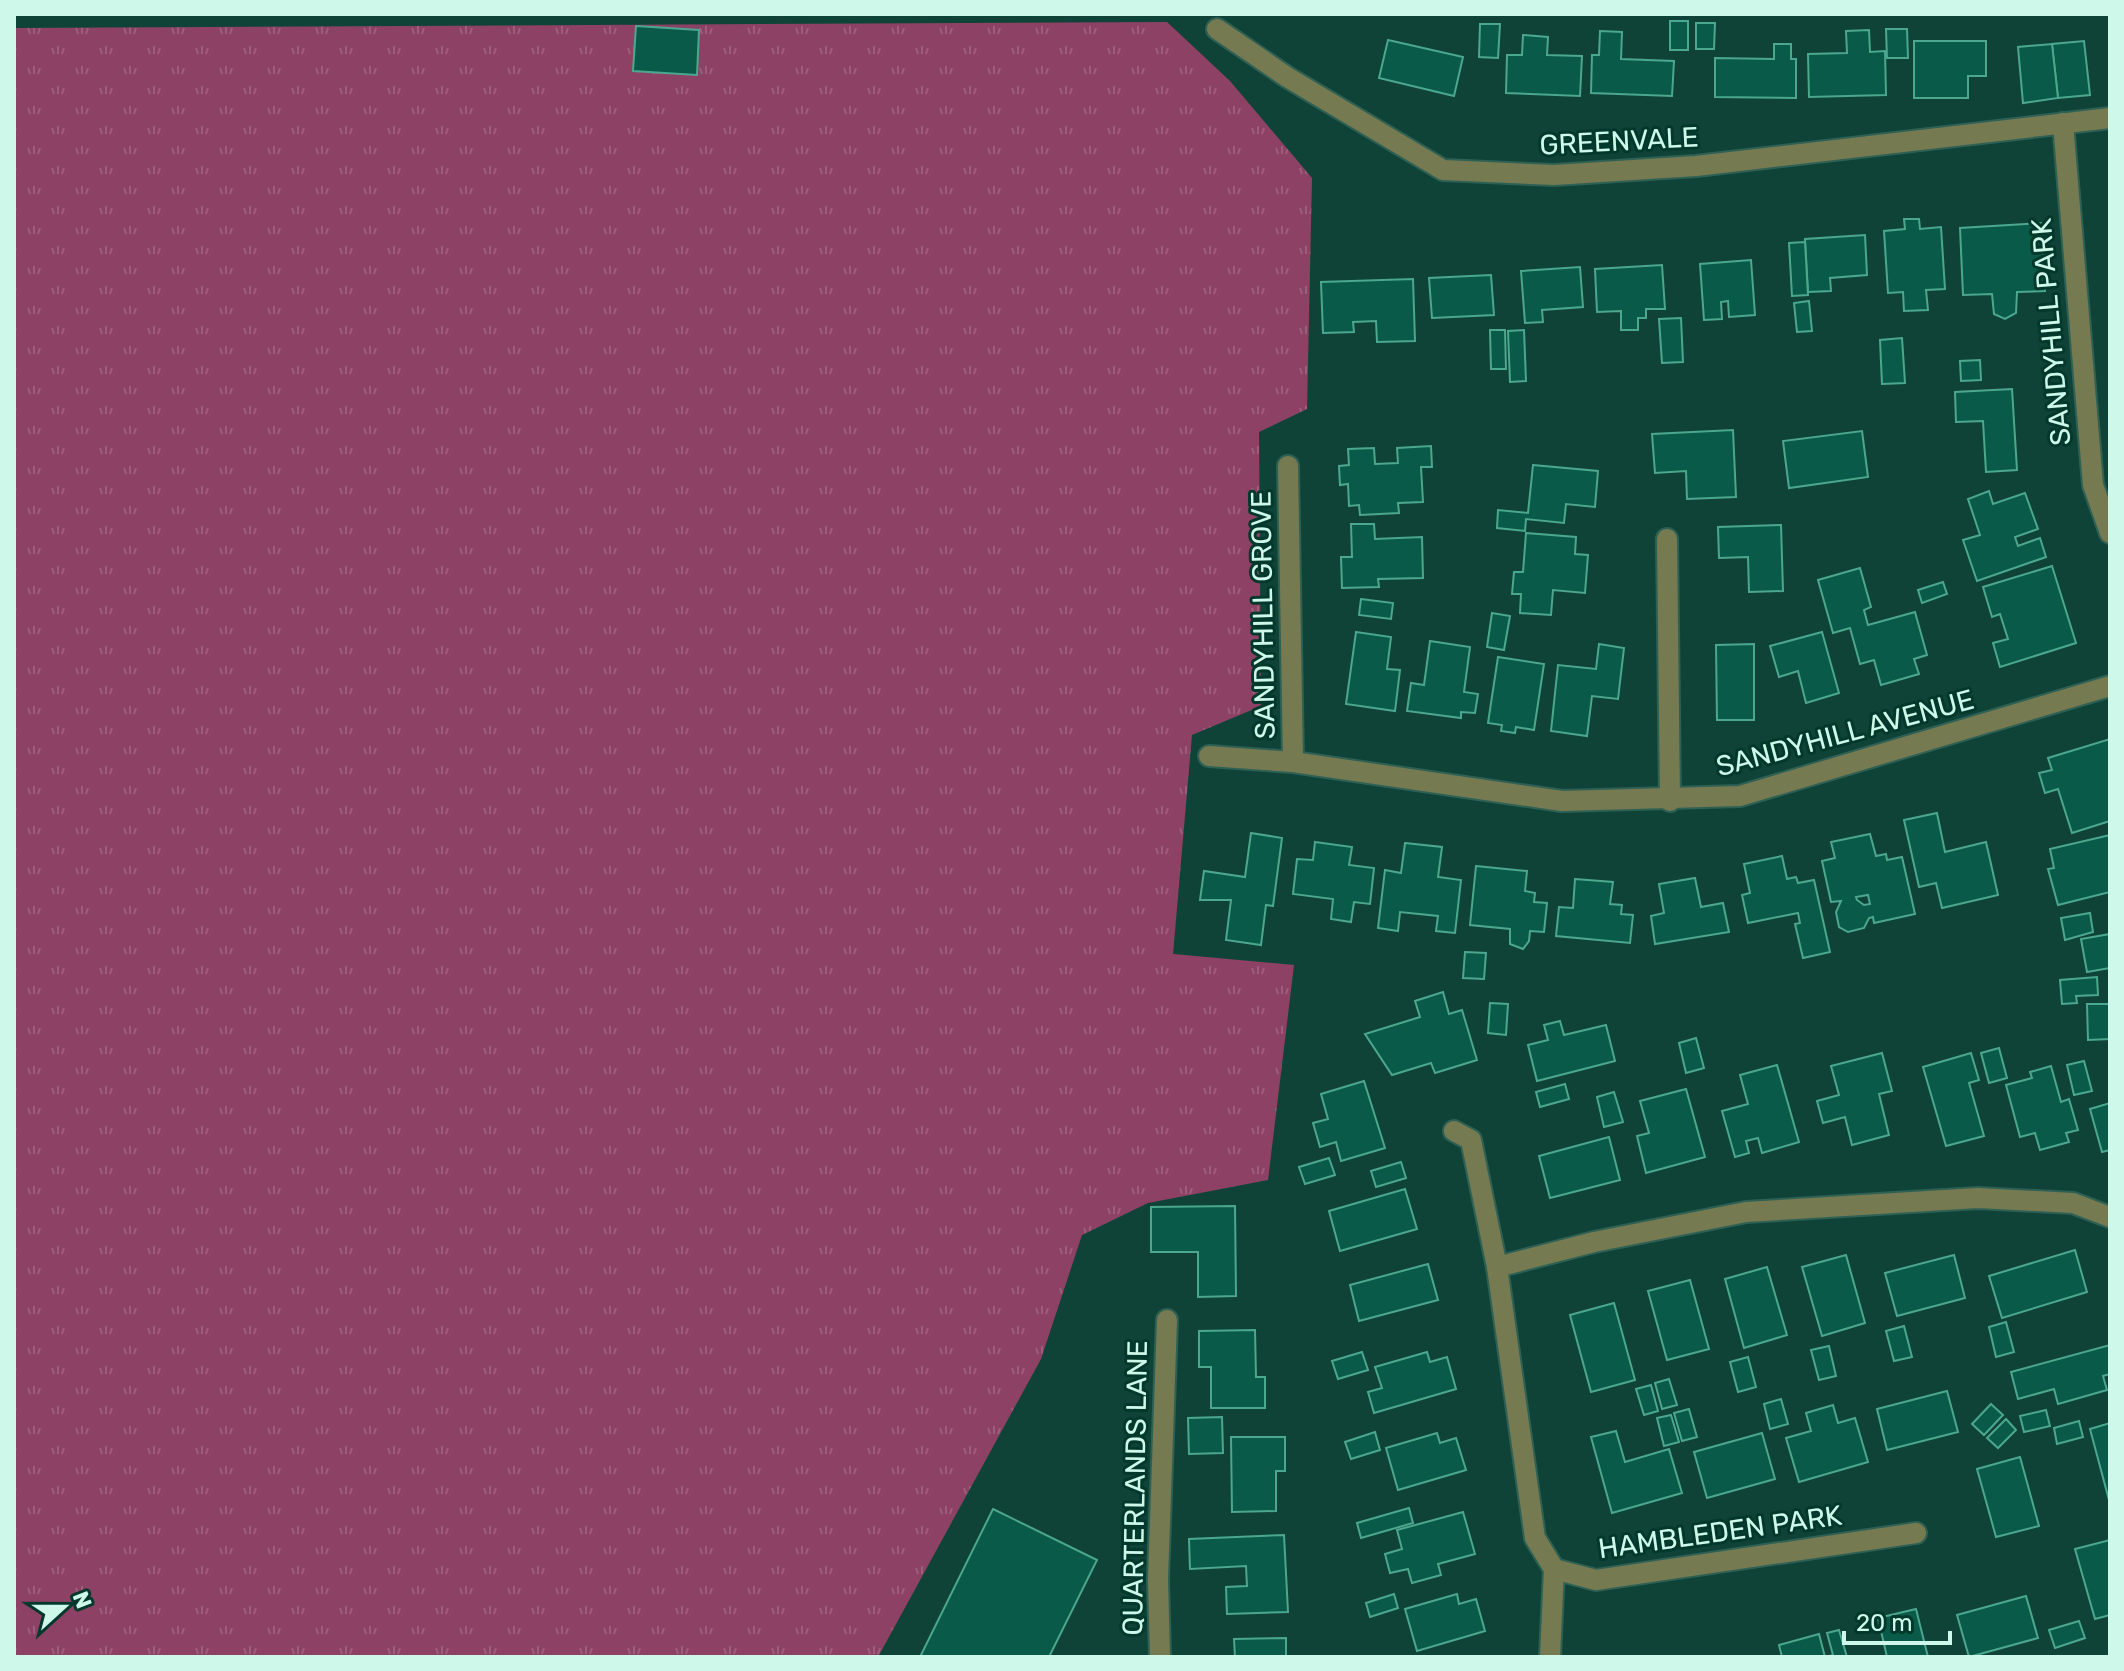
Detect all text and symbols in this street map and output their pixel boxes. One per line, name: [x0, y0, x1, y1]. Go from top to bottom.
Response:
street label: GREENVALE: [1539, 120, 1699, 162]
street label: SANDYHILL PARK: [2025, 217, 2077, 447]
street label: SANDYHILL GROVE: [1244, 491, 1282, 739]
street label: SANDYHILL AVENUE: [1713, 683, 1977, 783]
street label: QUARTERLANDS LANE: [1116, 1340, 1154, 1636]
street label: HAMBLEDEN PARK: [1596, 1499, 1844, 1565]
north arrow: [24, 1567, 104, 1647]
text: N: [67, 1588, 98, 1612]
scale bar: [1844, 1595, 1950, 1645]
text: 20 m: [1856, 1609, 1913, 1637]

